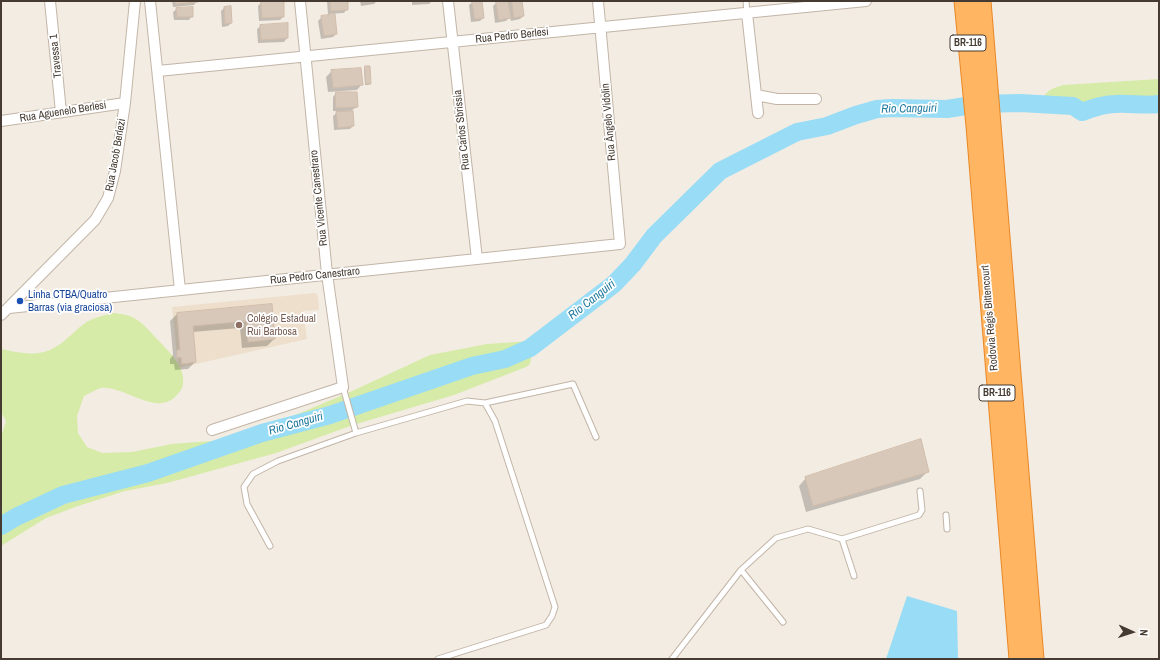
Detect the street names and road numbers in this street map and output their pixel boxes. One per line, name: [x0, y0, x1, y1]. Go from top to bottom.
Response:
street label: Rua Pedro Berlesi: [475, 26, 549, 46]
street label: Travessa 1: [47, 33, 65, 79]
road number: BR-116: [950, 35, 986, 51]
street label: Rua Ângelo Vidolin: [599, 83, 619, 161]
street label: Rua Carlos Sbrissia: [451, 89, 473, 171]
street label: Rua Aguenelo Berlesi: [19, 99, 107, 125]
street label: Rua Jacob Berlezi: [103, 118, 129, 192]
street label: Rua Vicente Canestraro: [307, 149, 331, 247]
street label: Rua Pedro Canestraro: [269, 265, 361, 287]
street label: Rodovia Régis Bittencourt: [979, 265, 1001, 371]
road number: BR-116: [979, 385, 1015, 401]

